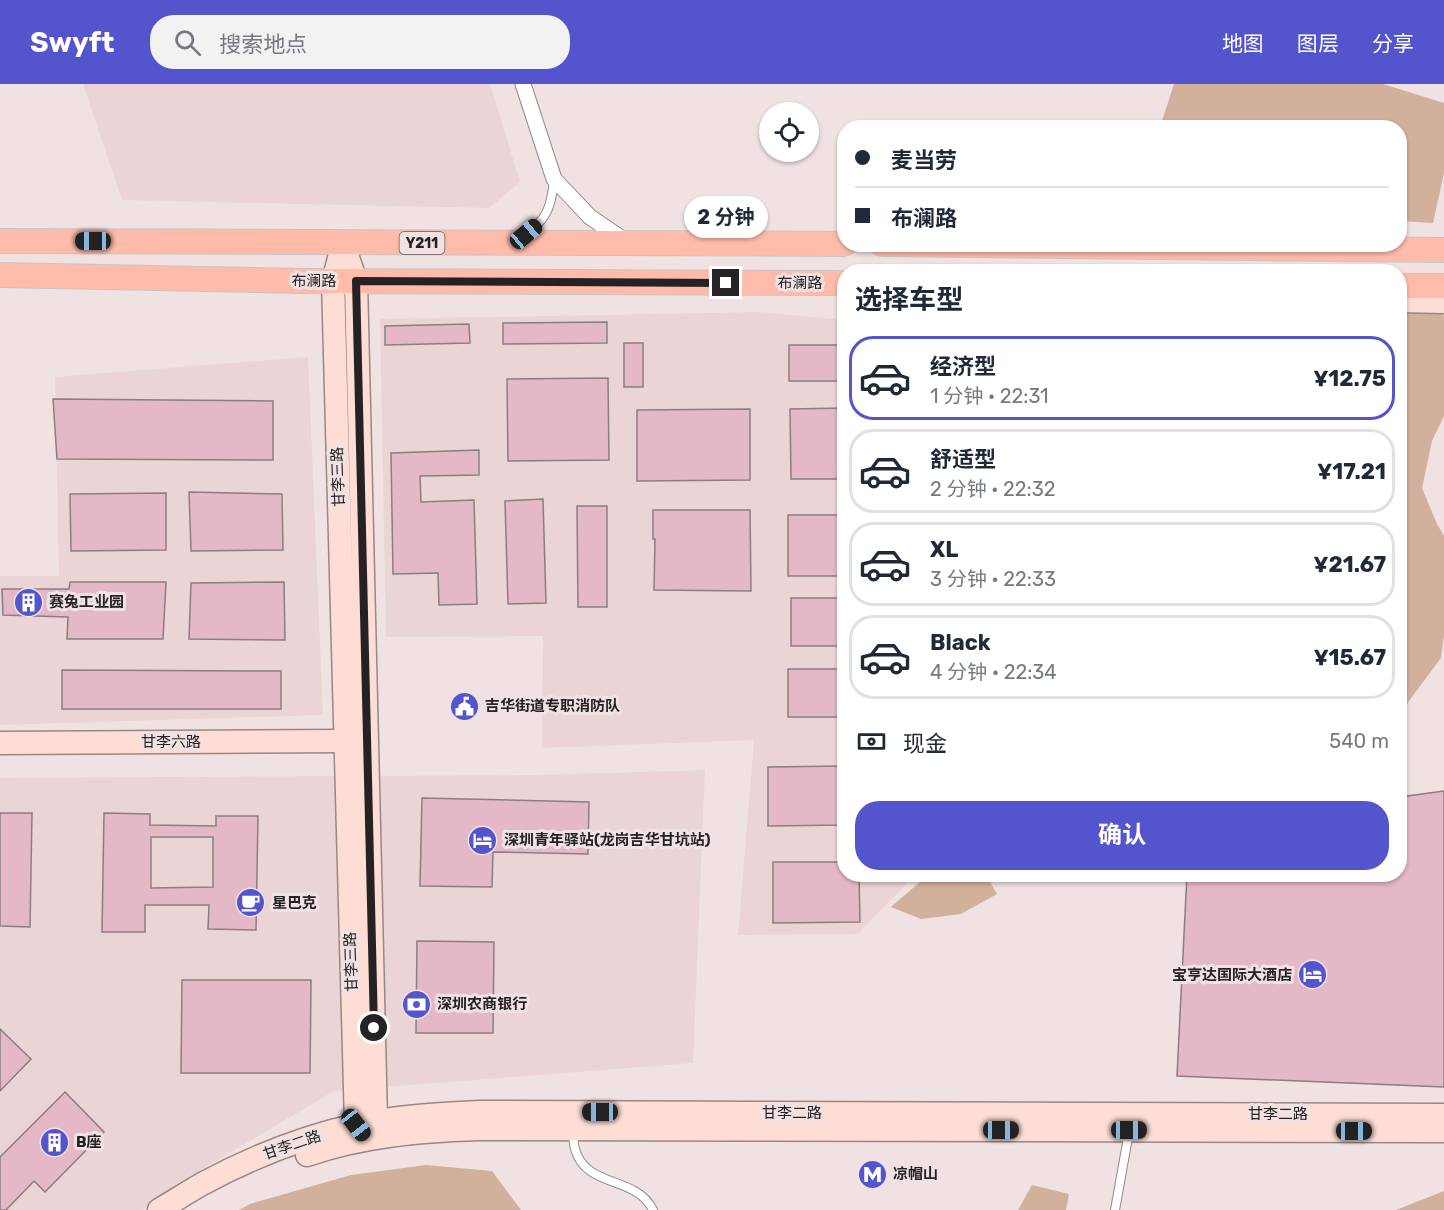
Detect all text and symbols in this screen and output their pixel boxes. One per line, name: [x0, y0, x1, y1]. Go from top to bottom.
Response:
search box: [150, 15, 570, 69]
text: Swyft: [30, 26, 114, 59]
icon: search: [171, 26, 204, 59]
text: 搜索地点: [219, 31, 307, 58]
text: 地图: [1222, 31, 1264, 56]
text: 图层: [1297, 31, 1339, 56]
text: 分享: [1372, 31, 1414, 56]
map controls: [759, 102, 819, 162]
button: locate: [759, 102, 819, 162]
text: 麦当劳: [891, 147, 957, 174]
callout: 2 分钟: [684, 196, 768, 238]
text: 2 分钟: [697, 205, 755, 229]
text: 布澜路: [891, 205, 957, 232]
car: [506, 216, 546, 252]
car: [75, 232, 111, 250]
road number: Y211: [400, 232, 444, 254]
route end: [712, 269, 739, 296]
street label: 布澜路: [291, 272, 337, 290]
street label: 布澜路: [777, 274, 823, 292]
text: 选择车型: [855, 284, 963, 316]
icon: car: [858, 351, 912, 405]
text: 经济型: [930, 353, 996, 380]
text: ¥12.75: [1313, 365, 1386, 392]
text: 1 分钟 · 22:31: [930, 384, 1049, 408]
icon: car: [858, 444, 912, 498]
text: 舒适型: [930, 446, 996, 473]
street label: 甘李三路: [328, 447, 348, 507]
text: ¥17.21: [1317, 458, 1386, 485]
text: 2 分钟 · 22:32: [930, 477, 1055, 501]
text: XL: [930, 536, 958, 563]
icon: car: [858, 537, 912, 591]
text: ¥21.67: [1313, 551, 1386, 578]
text: 3 分钟 · 22:33: [930, 567, 1056, 591]
building icon: 赛兔工业园: [12, 586, 44, 618]
place label: 赛兔工业园: [49, 593, 124, 611]
text: Black: [930, 629, 991, 656]
icon: car: [858, 630, 912, 684]
text: ¥15.67: [1313, 644, 1386, 671]
text: 4 分钟 · 22:34: [930, 660, 1057, 684]
public building icon: 吉华街道专职消防队: [448, 690, 480, 722]
place label: 吉华街道专职消防队: [485, 697, 620, 715]
icon: cash: [855, 725, 888, 758]
text: 540 m: [1329, 729, 1389, 753]
text: 现金: [903, 730, 947, 757]
street label: 甘李六路: [141, 733, 201, 751]
button: 确认: [855, 801, 1389, 870]
hotel icon: 深圳青年驿站(龙岗吉华甘坑站): [467, 824, 499, 856]
place label: 深圳青年驿站(龙岗吉华甘坑站): [504, 831, 711, 849]
cafe icon: 星巴克: [235, 887, 267, 919]
place label: 星巴克: [272, 894, 317, 912]
street label: 甘李三路: [341, 932, 361, 992]
hotel icon: 宝亨达国际大酒店: [1297, 959, 1329, 991]
place label: 宝亨达国际大酒店: [1172, 966, 1292, 984]
bank icon: 深圳农商银行: [400, 988, 432, 1020]
place label: 深圳农商银行: [437, 995, 527, 1013]
route start: [360, 1014, 387, 1041]
car: [582, 1103, 618, 1121]
street label: 甘李二路: [762, 1104, 822, 1122]
car: [338, 1105, 374, 1145]
street label: 甘李二路: [1248, 1105, 1308, 1123]
car: [983, 1121, 1019, 1139]
car: [1111, 1121, 1147, 1139]
car: [1336, 1122, 1372, 1140]
building icon: B座: [39, 1126, 71, 1158]
street label: 甘李二路: [261, 1127, 323, 1163]
place label: B座: [76, 1133, 102, 1151]
metro station icon: 凉帽山: [856, 1158, 888, 1190]
place label: 凉帽山: [893, 1165, 938, 1183]

